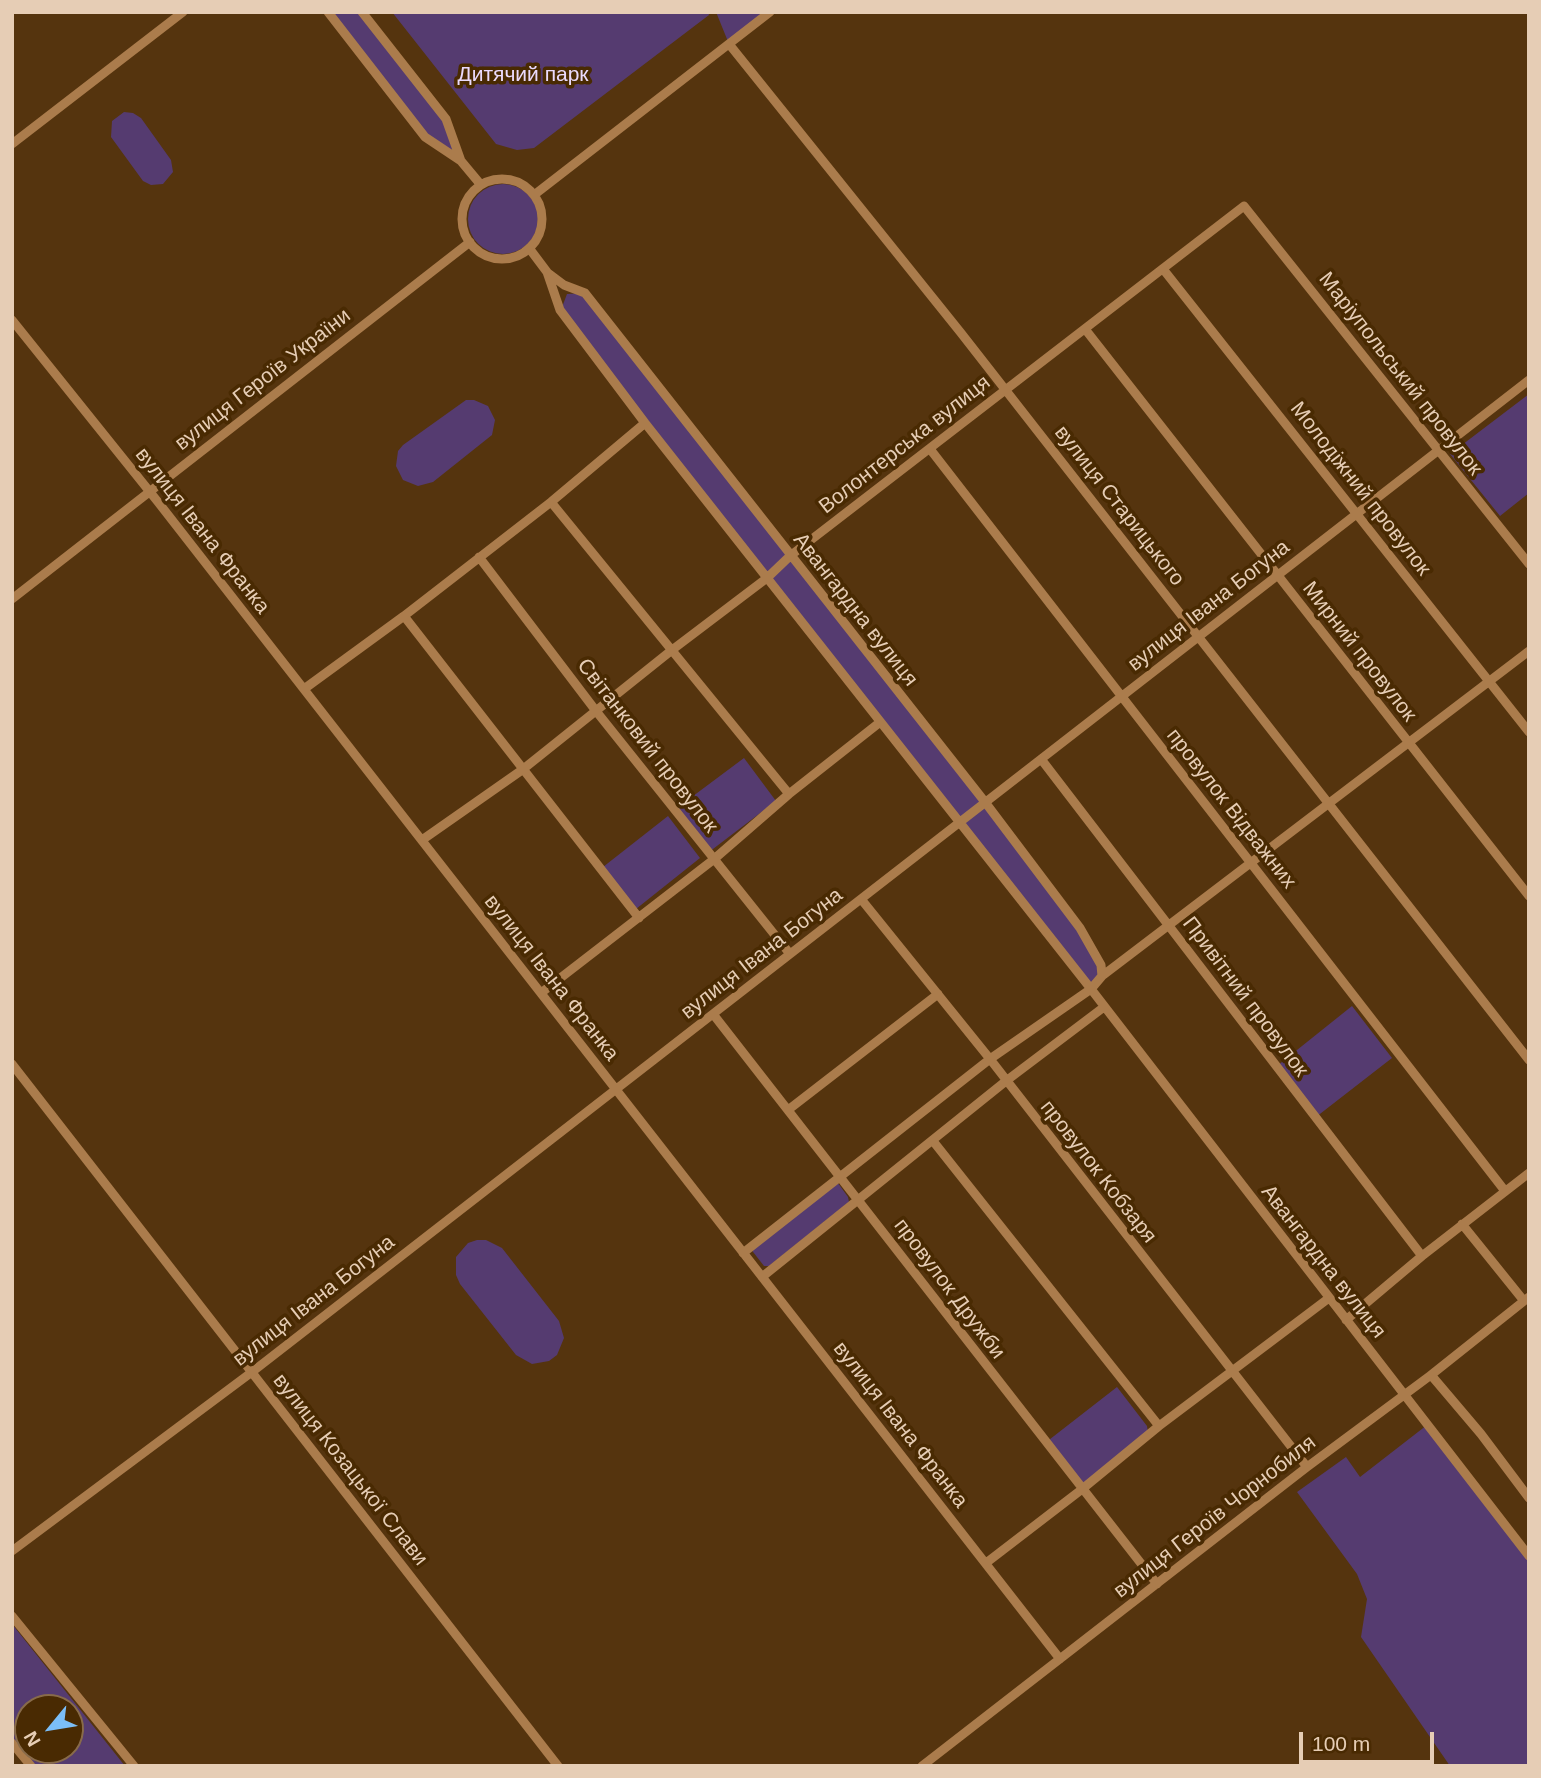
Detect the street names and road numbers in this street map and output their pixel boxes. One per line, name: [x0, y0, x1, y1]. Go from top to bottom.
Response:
street label: Маріупольський провулок: [1313, 267, 1487, 481]
street label: вулиця Героїв України: [170, 304, 356, 456]
street label: Волонтерська вулиця: [814, 370, 996, 520]
street label: Молодіжний провулок: [1284, 397, 1436, 581]
street label: вулиця Старицького: [1049, 421, 1189, 591]
street label: вулиця Івана Франка: [129, 443, 275, 619]
street label: Авангардна вулиця: [787, 528, 923, 692]
street label: вулиця Івана Богуна: [1123, 535, 1295, 677]
street label: Мирний провулок: [1297, 577, 1421, 727]
street label: Світанковий провулок: [571, 654, 723, 838]
street label: провулок Відважних: [1161, 724, 1301, 894]
street label: вулиця Івана Богуна: [676, 883, 848, 1025]
street label: вулиця Івана Франка: [478, 890, 624, 1066]
street label: Привітний провулок: [1177, 912, 1313, 1082]
street label: провулок Кобзаря: [1034, 1096, 1162, 1248]
street label: Авангардна вулиця: [1255, 1180, 1391, 1344]
street label: провулок Дружби: [888, 1214, 1010, 1364]
street label: вулиця Івана Богуна: [228, 1230, 400, 1372]
street label: вулиця Івана Франка: [827, 1337, 973, 1513]
street label: вулиця Козацької Слави: [267, 1369, 433, 1571]
street label: вулиця Героїв Чорнобиля: [1109, 1430, 1321, 1604]

